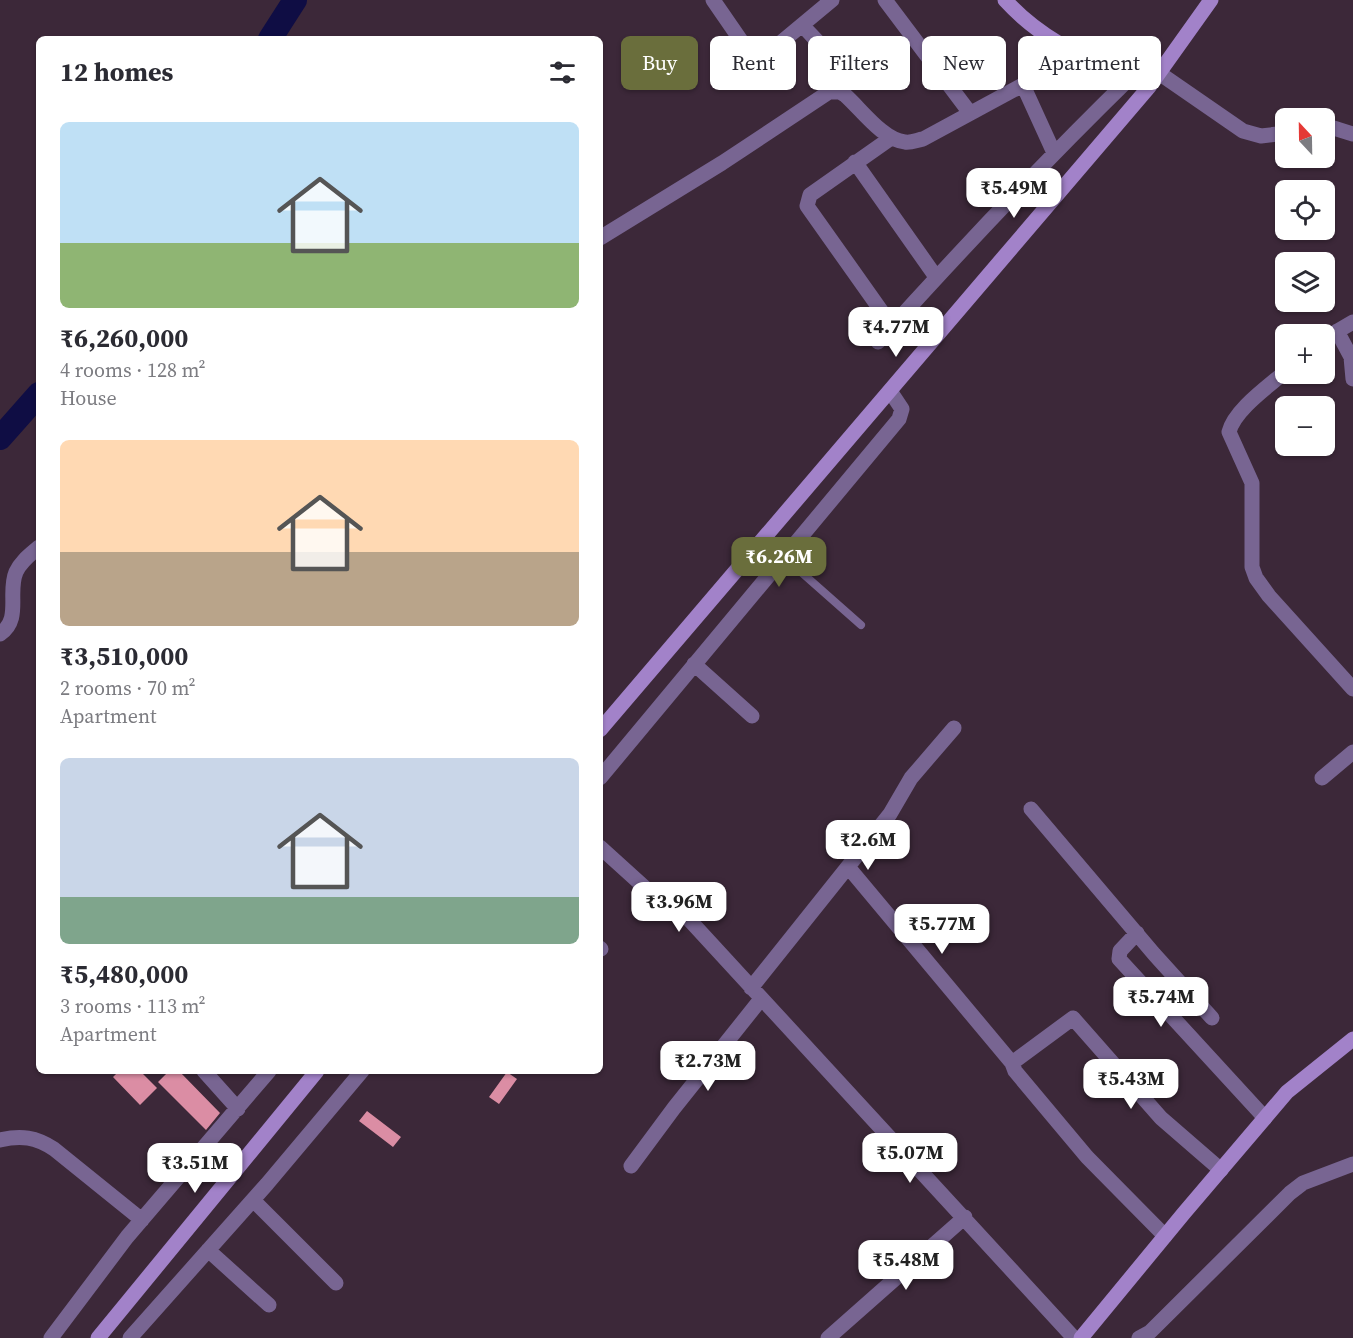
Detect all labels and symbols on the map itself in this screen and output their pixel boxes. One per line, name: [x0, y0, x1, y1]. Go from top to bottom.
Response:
north arrow: [1275, 108, 1335, 168]
pin: ₹5.49M: [965, 168, 1063, 219]
pin: ₹4.77M: [847, 307, 945, 358]
pin: ₹6.26M: [730, 537, 828, 588]
pin: ₹2.6M: [826, 820, 910, 871]
pin: ₹3.96M: [630, 882, 728, 933]
pin: ₹5.77M: [893, 904, 991, 955]
pin: ₹5.74M: [1112, 977, 1210, 1028]
pin: ₹2.73M: [659, 1041, 757, 1092]
pin: ₹5.43M: [1082, 1059, 1180, 1110]
pin: ₹5.07M: [861, 1133, 959, 1184]
pin: ₹3.51M: [146, 1143, 244, 1194]
pin: ₹5.48M: [857, 1240, 955, 1291]

